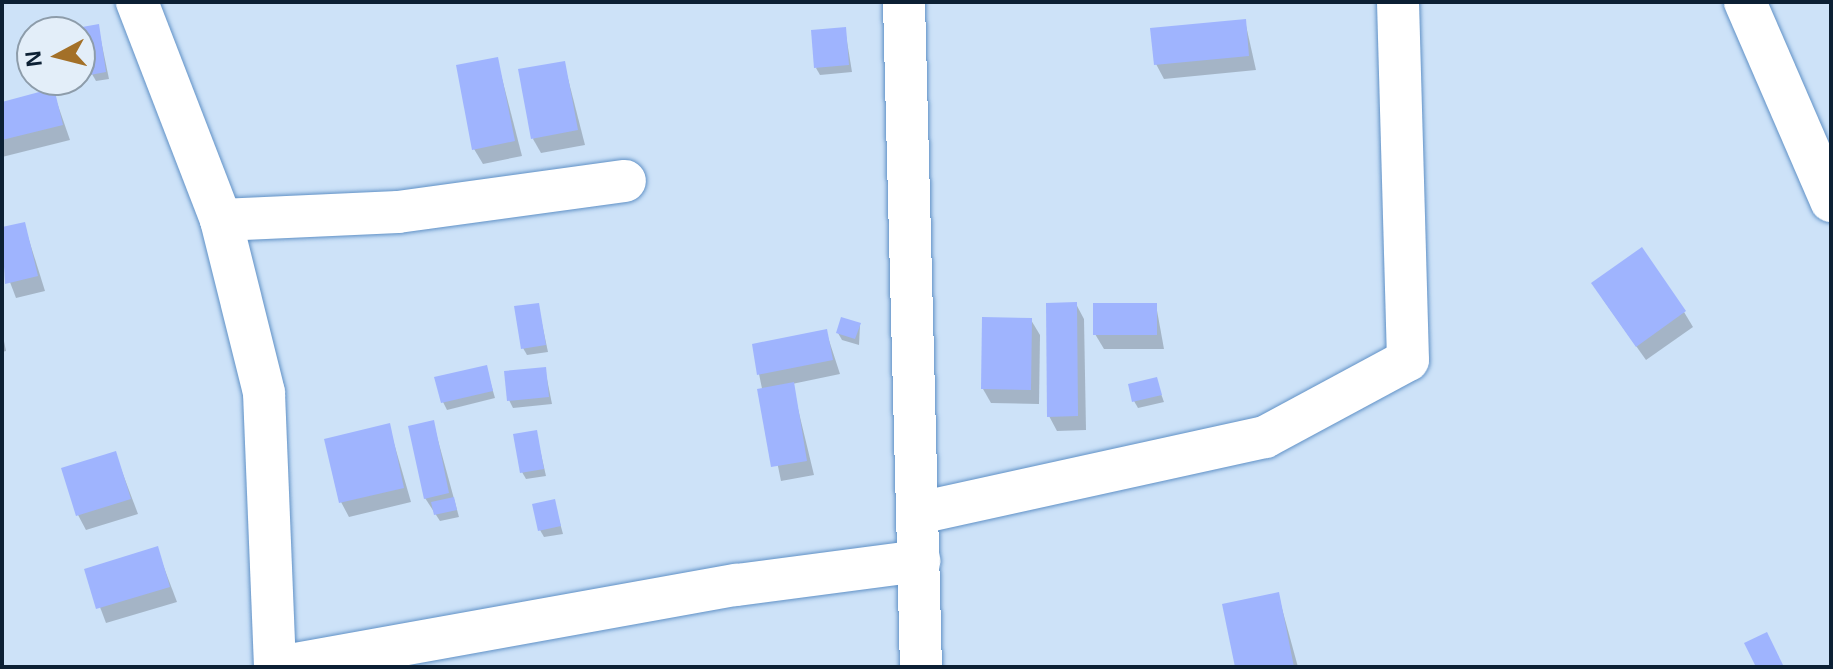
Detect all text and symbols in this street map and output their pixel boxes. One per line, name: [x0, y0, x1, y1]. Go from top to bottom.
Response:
north arrow: [16, 16, 96, 96]
text: N: [20, 49, 47, 68]

